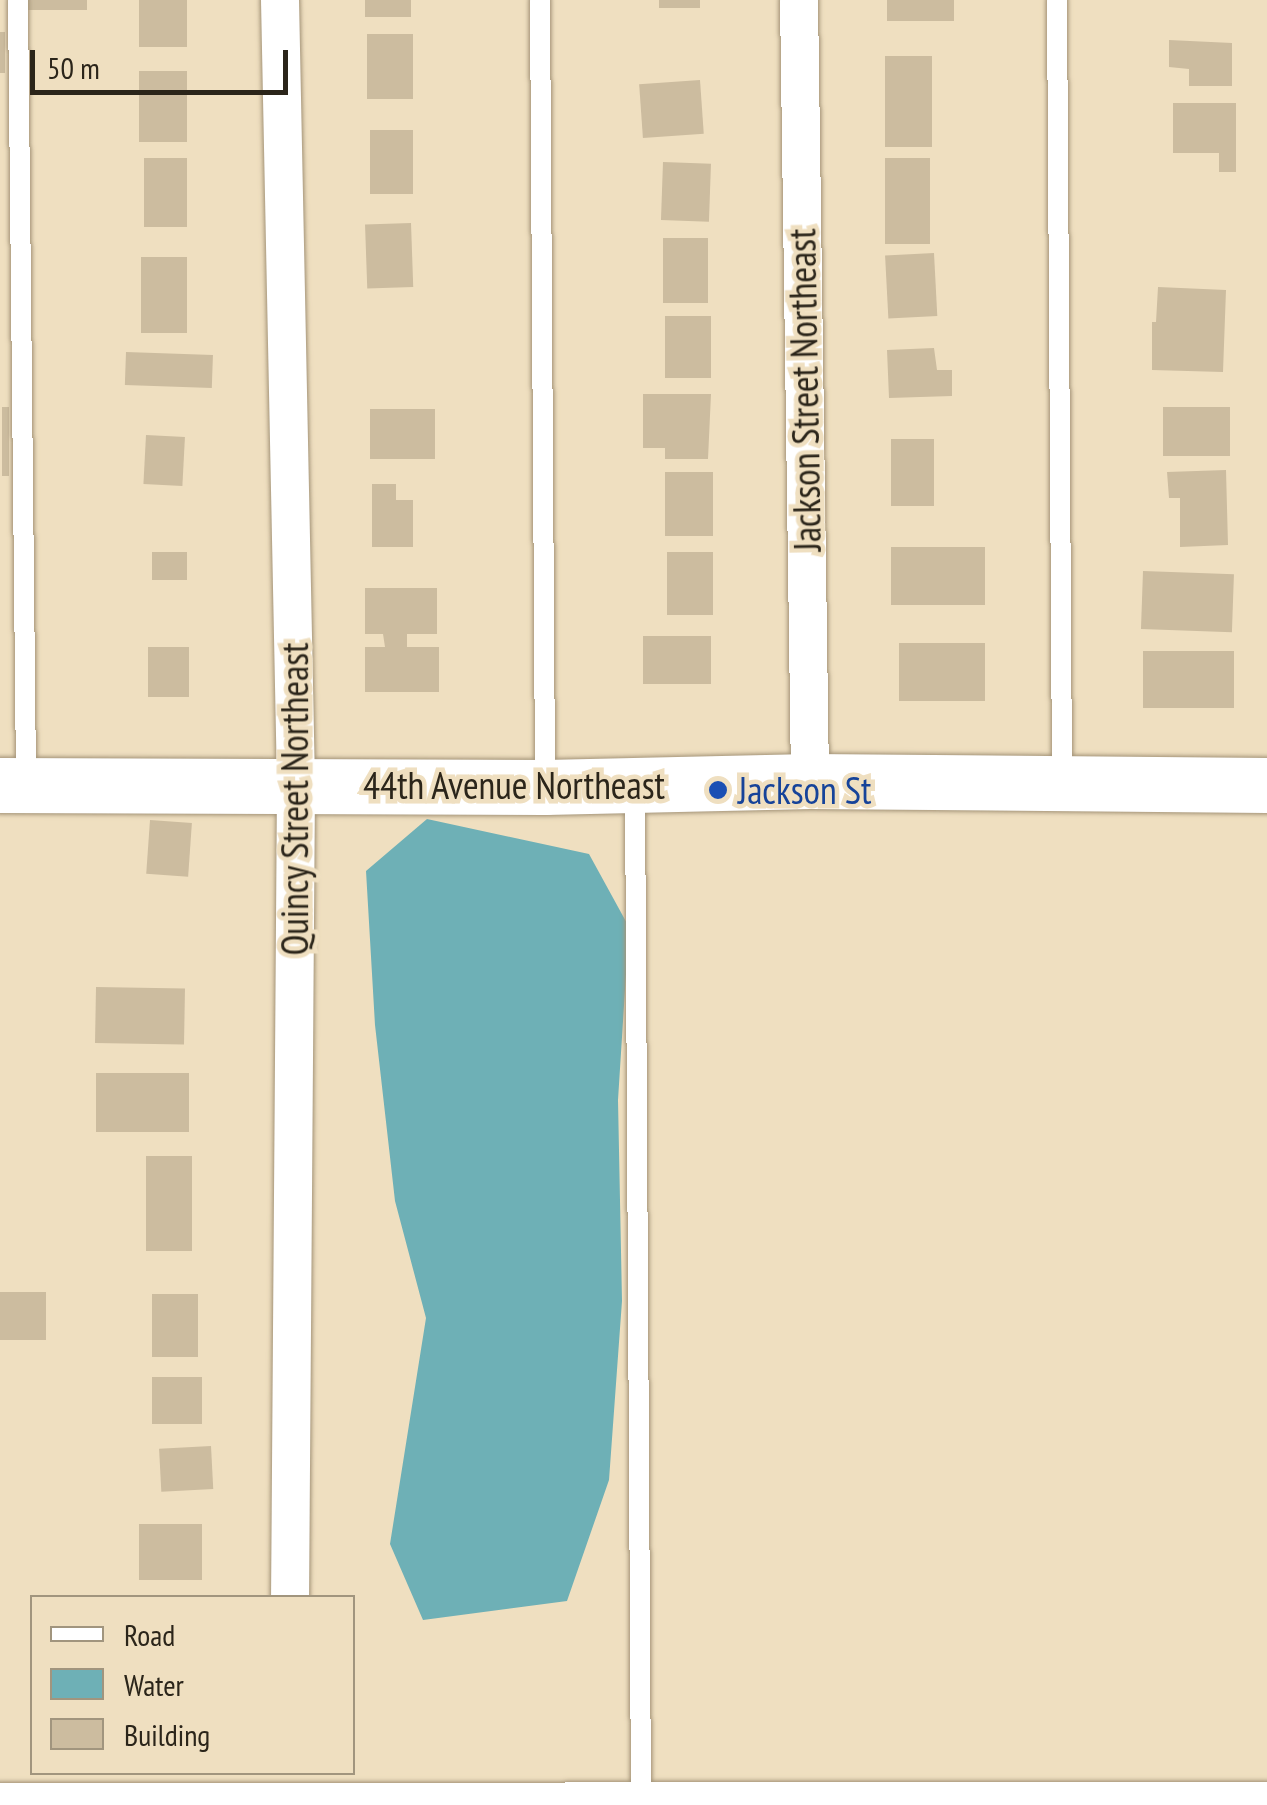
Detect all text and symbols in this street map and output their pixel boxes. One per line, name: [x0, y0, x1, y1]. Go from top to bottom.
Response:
scale bar: [35, 30, 292, 92]
text: 50 m: [47, 48, 100, 87]
street label: Jackson Street Northeast: [778, 228, 830, 552]
street label: Quincy Street Northeast: [271, 642, 317, 956]
street label: 44th Avenue Northeast: [362, 762, 666, 808]
place label: Jackson St: [738, 767, 871, 813]
marker: Jackson St: [707, 779, 729, 801]
legend: [30, 1595, 355, 1775]
text: Road: [124, 1615, 175, 1654]
text: Water: [124, 1665, 184, 1704]
text: Building: [124, 1715, 210, 1754]

